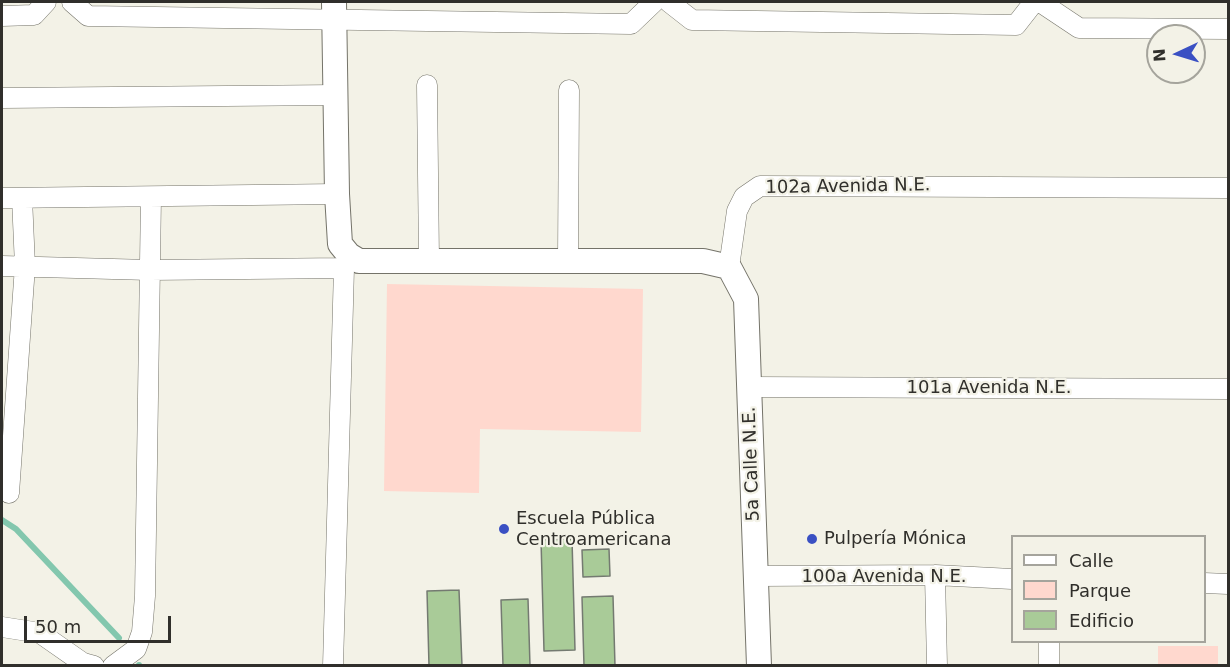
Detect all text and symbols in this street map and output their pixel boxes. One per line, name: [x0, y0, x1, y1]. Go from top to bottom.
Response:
north arrow: [1146, 24, 1206, 84]
text: N: [1150, 48, 1169, 63]
street label: 102a Avenida N.E.: [765, 175, 931, 199]
street label: 101a Avenida N.E.: [907, 377, 1071, 399]
street label: 5a Calle N.E.: [739, 406, 765, 522]
place label: Escuela Pública Centroamericana: [516, 508, 672, 550]
marker: Escuela Pública Centroamericana: [497, 522, 511, 536]
place label: Pulpería Mónica: [824, 528, 966, 550]
marker: Pulpería Mónica: [805, 532, 819, 546]
legend: [1011, 535, 1206, 643]
text: Calle: [1069, 550, 1114, 571]
street label: 100a Avenida N.E.: [802, 566, 966, 588]
text: Parque: [1069, 580, 1131, 601]
scale bar: [27, 604, 174, 642]
text: Edificio: [1069, 610, 1134, 631]
text: 50 m: [35, 616, 81, 637]

